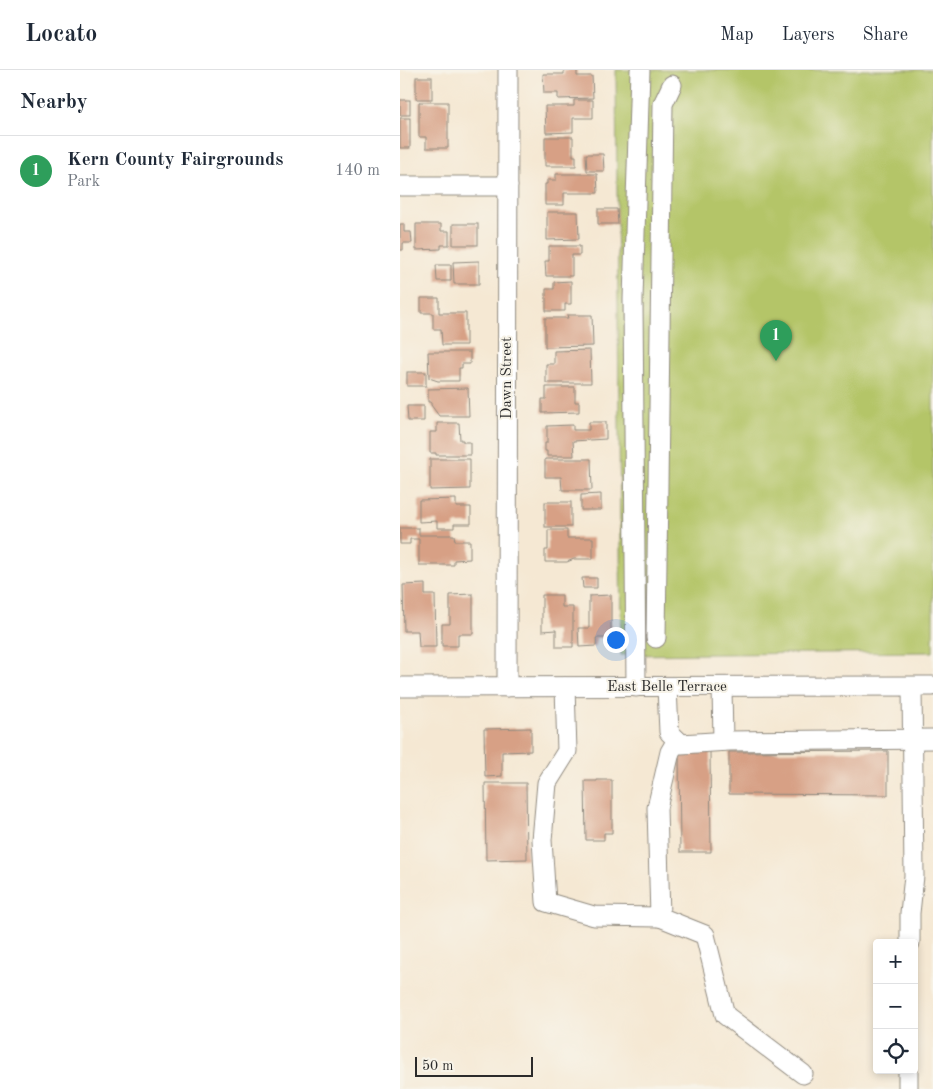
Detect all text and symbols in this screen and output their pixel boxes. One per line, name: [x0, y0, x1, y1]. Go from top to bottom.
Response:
text: Locato: [25, 23, 97, 47]
text: Map: [720, 26, 754, 44]
text: Layers: [782, 26, 834, 44]
text: Share: [862, 26, 908, 44]
text: Nearby: [20, 92, 88, 113]
text: Kern County Fairgrounds: [67, 151, 283, 170]
text: 1: [31, 163, 41, 179]
text: 140 m: [335, 163, 380, 179]
text: Park: [67, 174, 100, 190]
pin: 1: [760, 320, 792, 361]
street label: Dawn Street: [500, 337, 515, 419]
your location: [603, 627, 629, 653]
street label: East Belle Terrace: [607, 680, 727, 695]
map controls: [873, 939, 918, 1074]
button: +: [873, 939, 918, 984]
button: −: [873, 984, 918, 1029]
button: locate: [873, 1029, 918, 1074]
scale bar: [415, 1054, 532, 1077]
text: 50 m: [422, 1059, 453, 1073]

